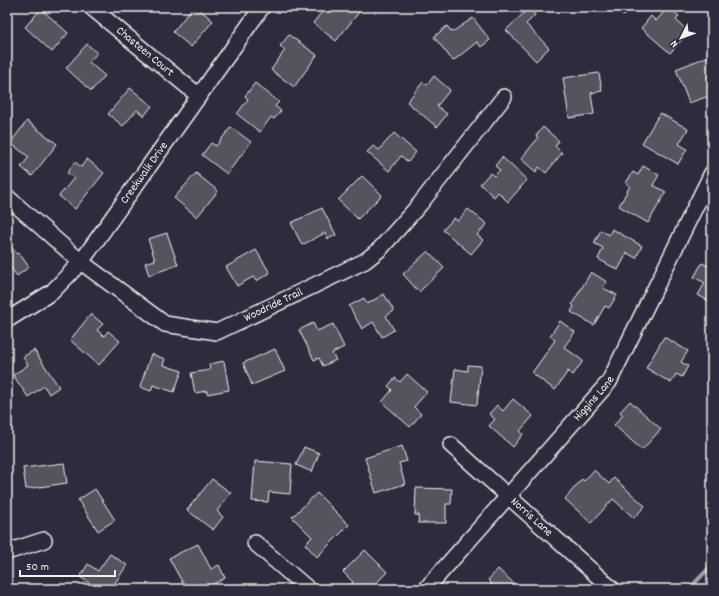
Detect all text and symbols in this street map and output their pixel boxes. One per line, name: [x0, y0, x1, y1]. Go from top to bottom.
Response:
north arrow: [661, 18, 701, 58]
street label: Chasteen Court: [112, 22, 178, 81]
text: N: [667, 36, 683, 51]
street label: Creekwalk Drive: [116, 138, 172, 208]
street label: Woodride Trail: [241, 284, 306, 326]
street label: Higgins Lane: [569, 373, 619, 425]
street label: Norris Lane: [507, 493, 556, 541]
scale bar: [20, 552, 115, 578]
text: 50 m: [26, 559, 49, 576]

